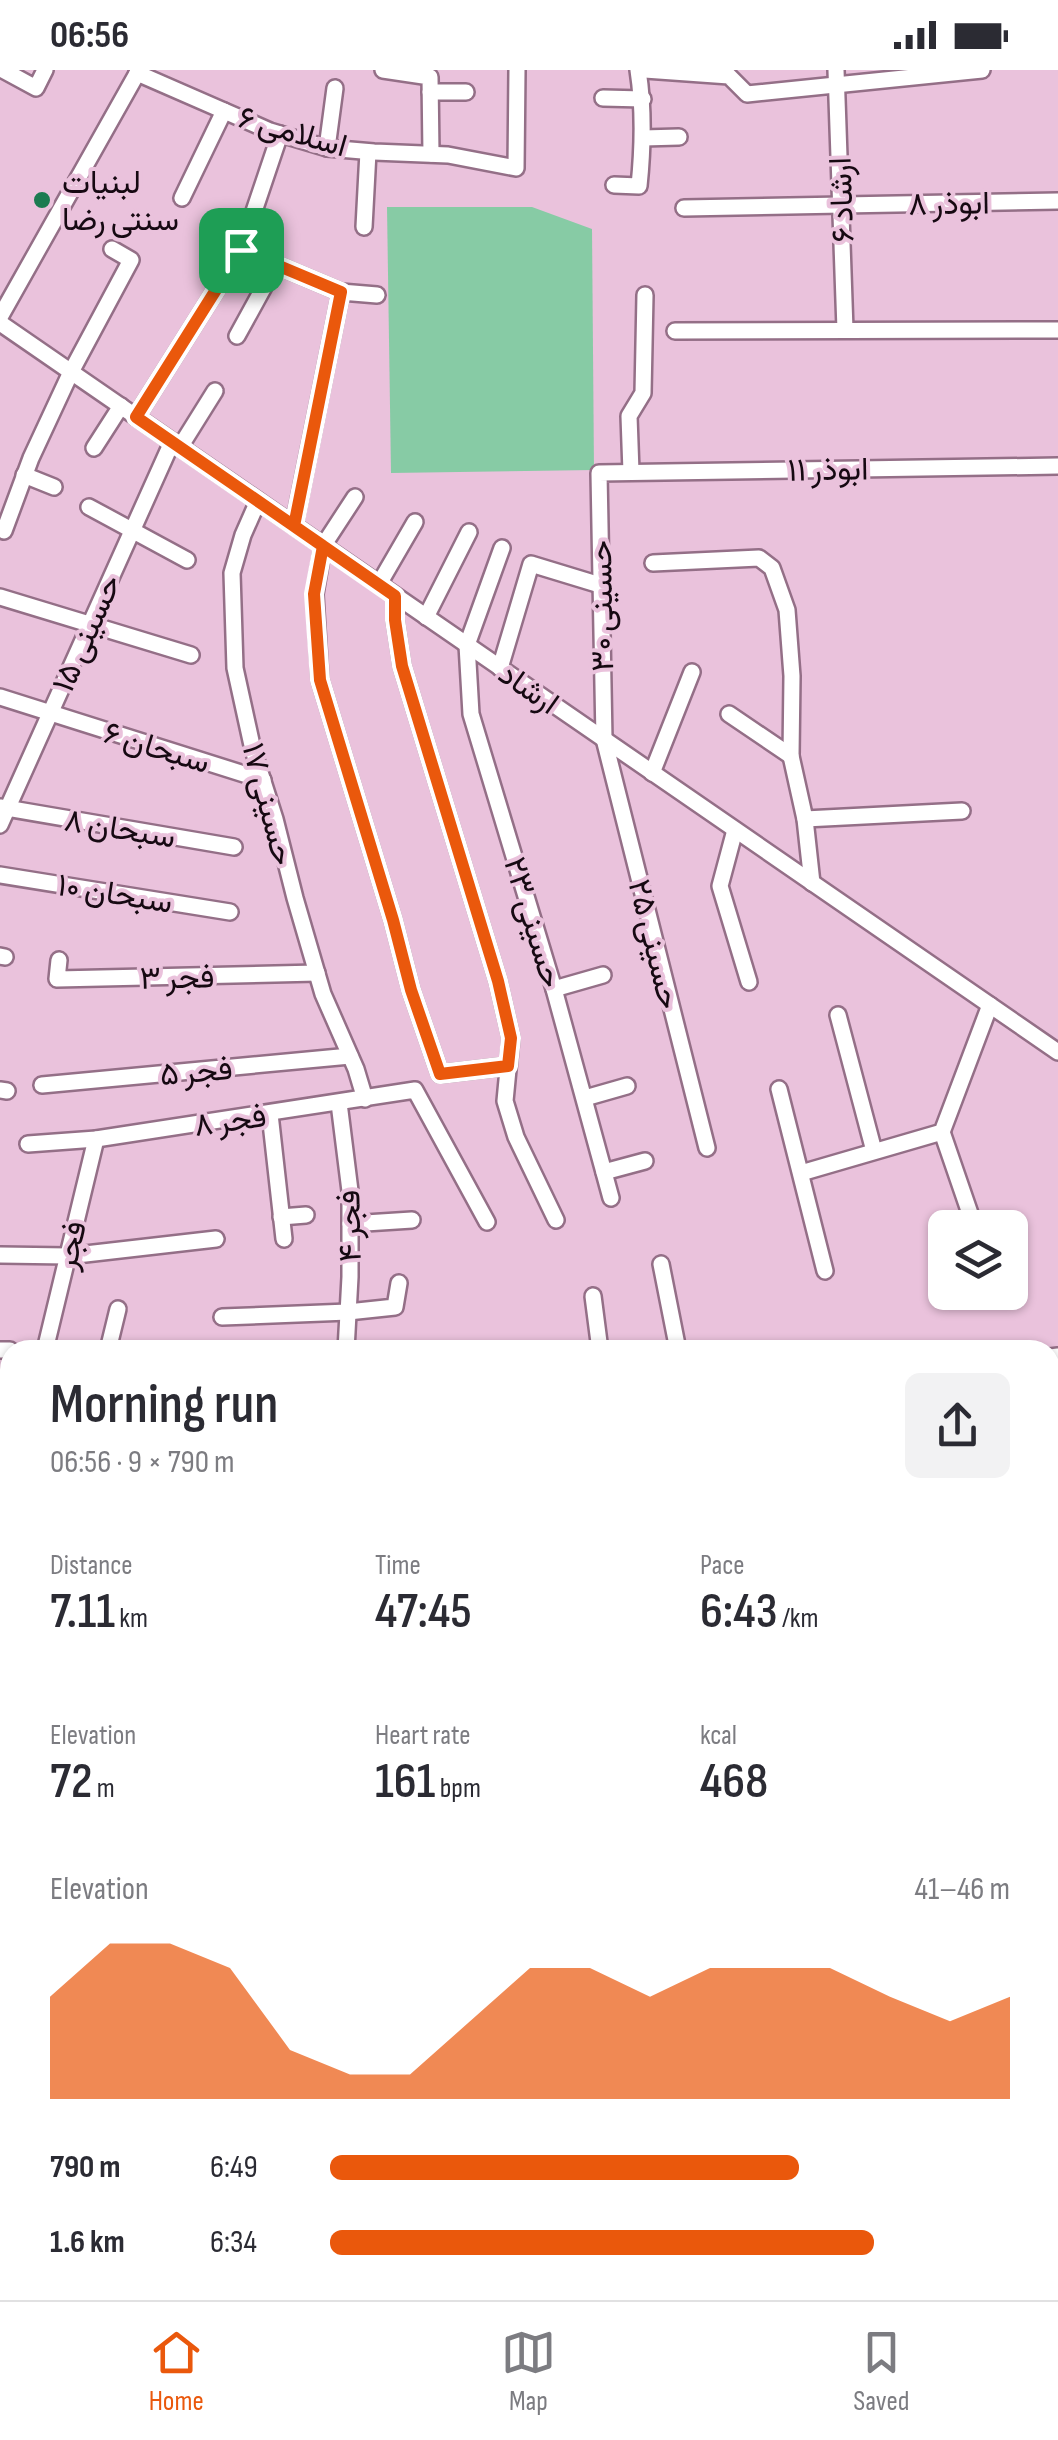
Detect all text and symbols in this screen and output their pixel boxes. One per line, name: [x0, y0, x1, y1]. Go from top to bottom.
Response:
text: 06:56: [50, 13, 129, 58]
street label: اسلامی ۶: [234, 98, 351, 166]
street label: ارشاد ۶: [822, 157, 863, 243]
place label: لبنیات سنتی رضا: [62, 164, 179, 240]
street label: ابوذر ۸: [908, 184, 990, 225]
marker: لبنیات سنتی رضا: [31, 189, 53, 211]
pin: [199, 208, 284, 293]
icon: arrive: [214, 223, 269, 278]
street label: ابوذر ۱۱: [787, 450, 869, 491]
street label: حسینی ۳۰: [582, 540, 623, 672]
street label: حسینی ۱۵: [44, 569, 131, 699]
street label: ارشاد: [490, 655, 566, 724]
street label: سبحان ۶: [99, 714, 214, 783]
street label: حسینی ۱۷: [233, 739, 303, 870]
street label: سبحان ۸: [61, 801, 178, 858]
street label: حسینی ۲۳: [494, 852, 571, 992]
street label: سبحان ۱۰: [54, 866, 175, 923]
street label: حسینی ۲۵: [619, 875, 688, 1013]
street label: فجر ۳: [139, 958, 215, 999]
street label: فجر ۵: [158, 1050, 234, 1095]
street label: فجر ۸: [191, 1097, 269, 1146]
street label: فجر ۴: [330, 1190, 371, 1262]
map controls: [928, 1210, 1028, 1310]
button: layers: [928, 1210, 1028, 1310]
street label: فجر: [47, 1217, 96, 1274]
text: Morning run: [50, 1372, 278, 1439]
button: share: [905, 1373, 1010, 1478]
text: 06:56 · 9 × 790 m: [50, 1443, 235, 1482]
text: Distance: [50, 1549, 133, 1582]
text: Time: [375, 1549, 421, 1582]
text: Pace: [700, 1549, 745, 1582]
text: 7.11: [50, 1582, 115, 1642]
text: 47:45: [375, 1582, 472, 1642]
text: 6:43: [700, 1582, 778, 1642]
text: km: [115, 1602, 148, 1635]
text: /km: [778, 1602, 818, 1635]
text: Elevation: [50, 1719, 136, 1752]
text: Heart rate: [375, 1719, 471, 1752]
text: kcal: [700, 1719, 737, 1752]
text: 72: [50, 1752, 92, 1812]
text: 161: [375, 1752, 435, 1812]
text: 468: [700, 1752, 768, 1812]
text: m: [92, 1772, 115, 1805]
text: bpm: [435, 1772, 481, 1805]
text: Elevation: [50, 1870, 149, 1909]
text: 41–46 m: [914, 1870, 1010, 1909]
text: 790 m: [50, 2148, 121, 2187]
text: 6:49: [210, 2148, 258, 2187]
text: 1.6 km: [50, 2223, 125, 2262]
text: 6:34: [210, 2223, 257, 2262]
tab: Home: [149, 2325, 204, 2418]
tab: Map: [501, 2325, 556, 2418]
tab: Saved: [853, 2325, 909, 2418]

